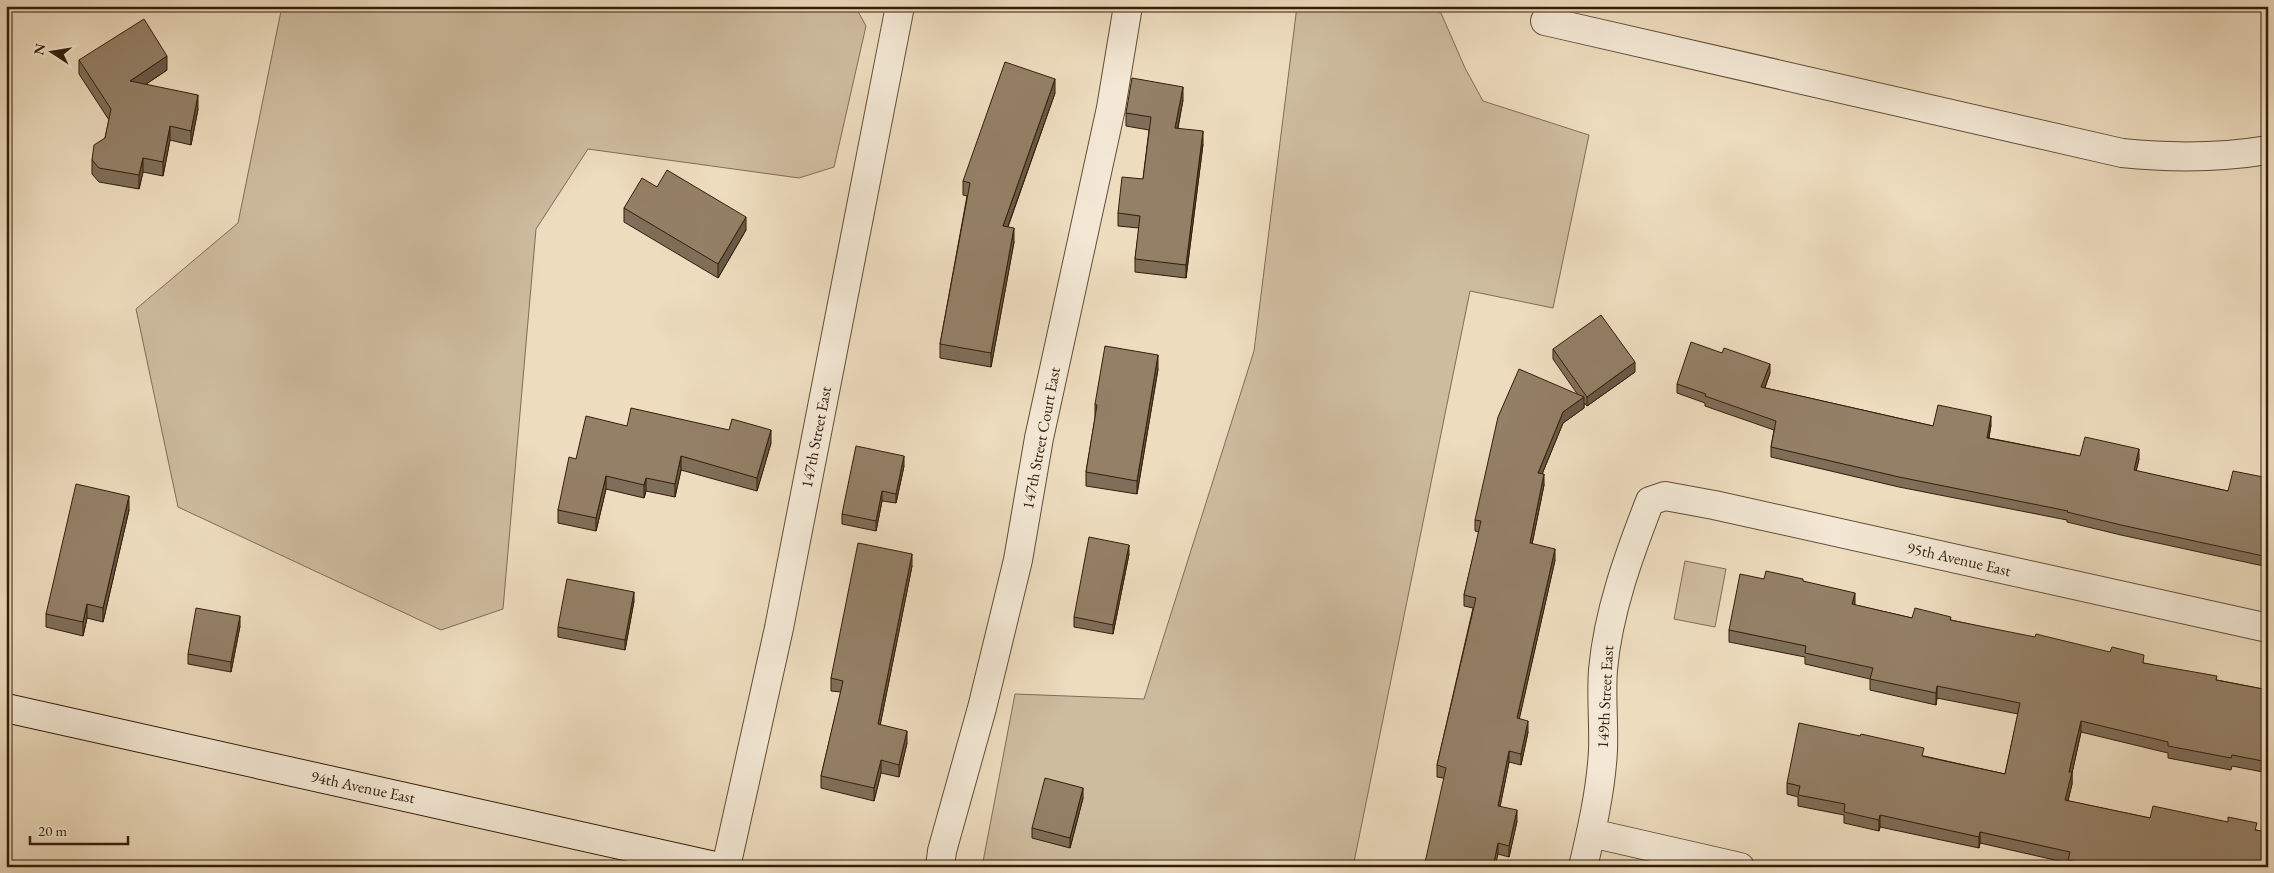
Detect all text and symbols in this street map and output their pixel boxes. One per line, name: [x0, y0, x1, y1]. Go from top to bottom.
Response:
north arrow: [28, 28, 78, 78]
text: N: [29, 41, 49, 57]
street label: 147th Street Court East: [1017, 365, 1065, 511]
street label: 147th Street East: [796, 384, 836, 490]
street label: 95th Avenue East: [1905, 537, 2013, 581]
street label: 149th Street East: [1592, 645, 1618, 749]
street label: 94th Avenue East: [309, 766, 417, 808]
scale bar: [30, 813, 128, 845]
text: 20 m: [38, 821, 67, 840]

